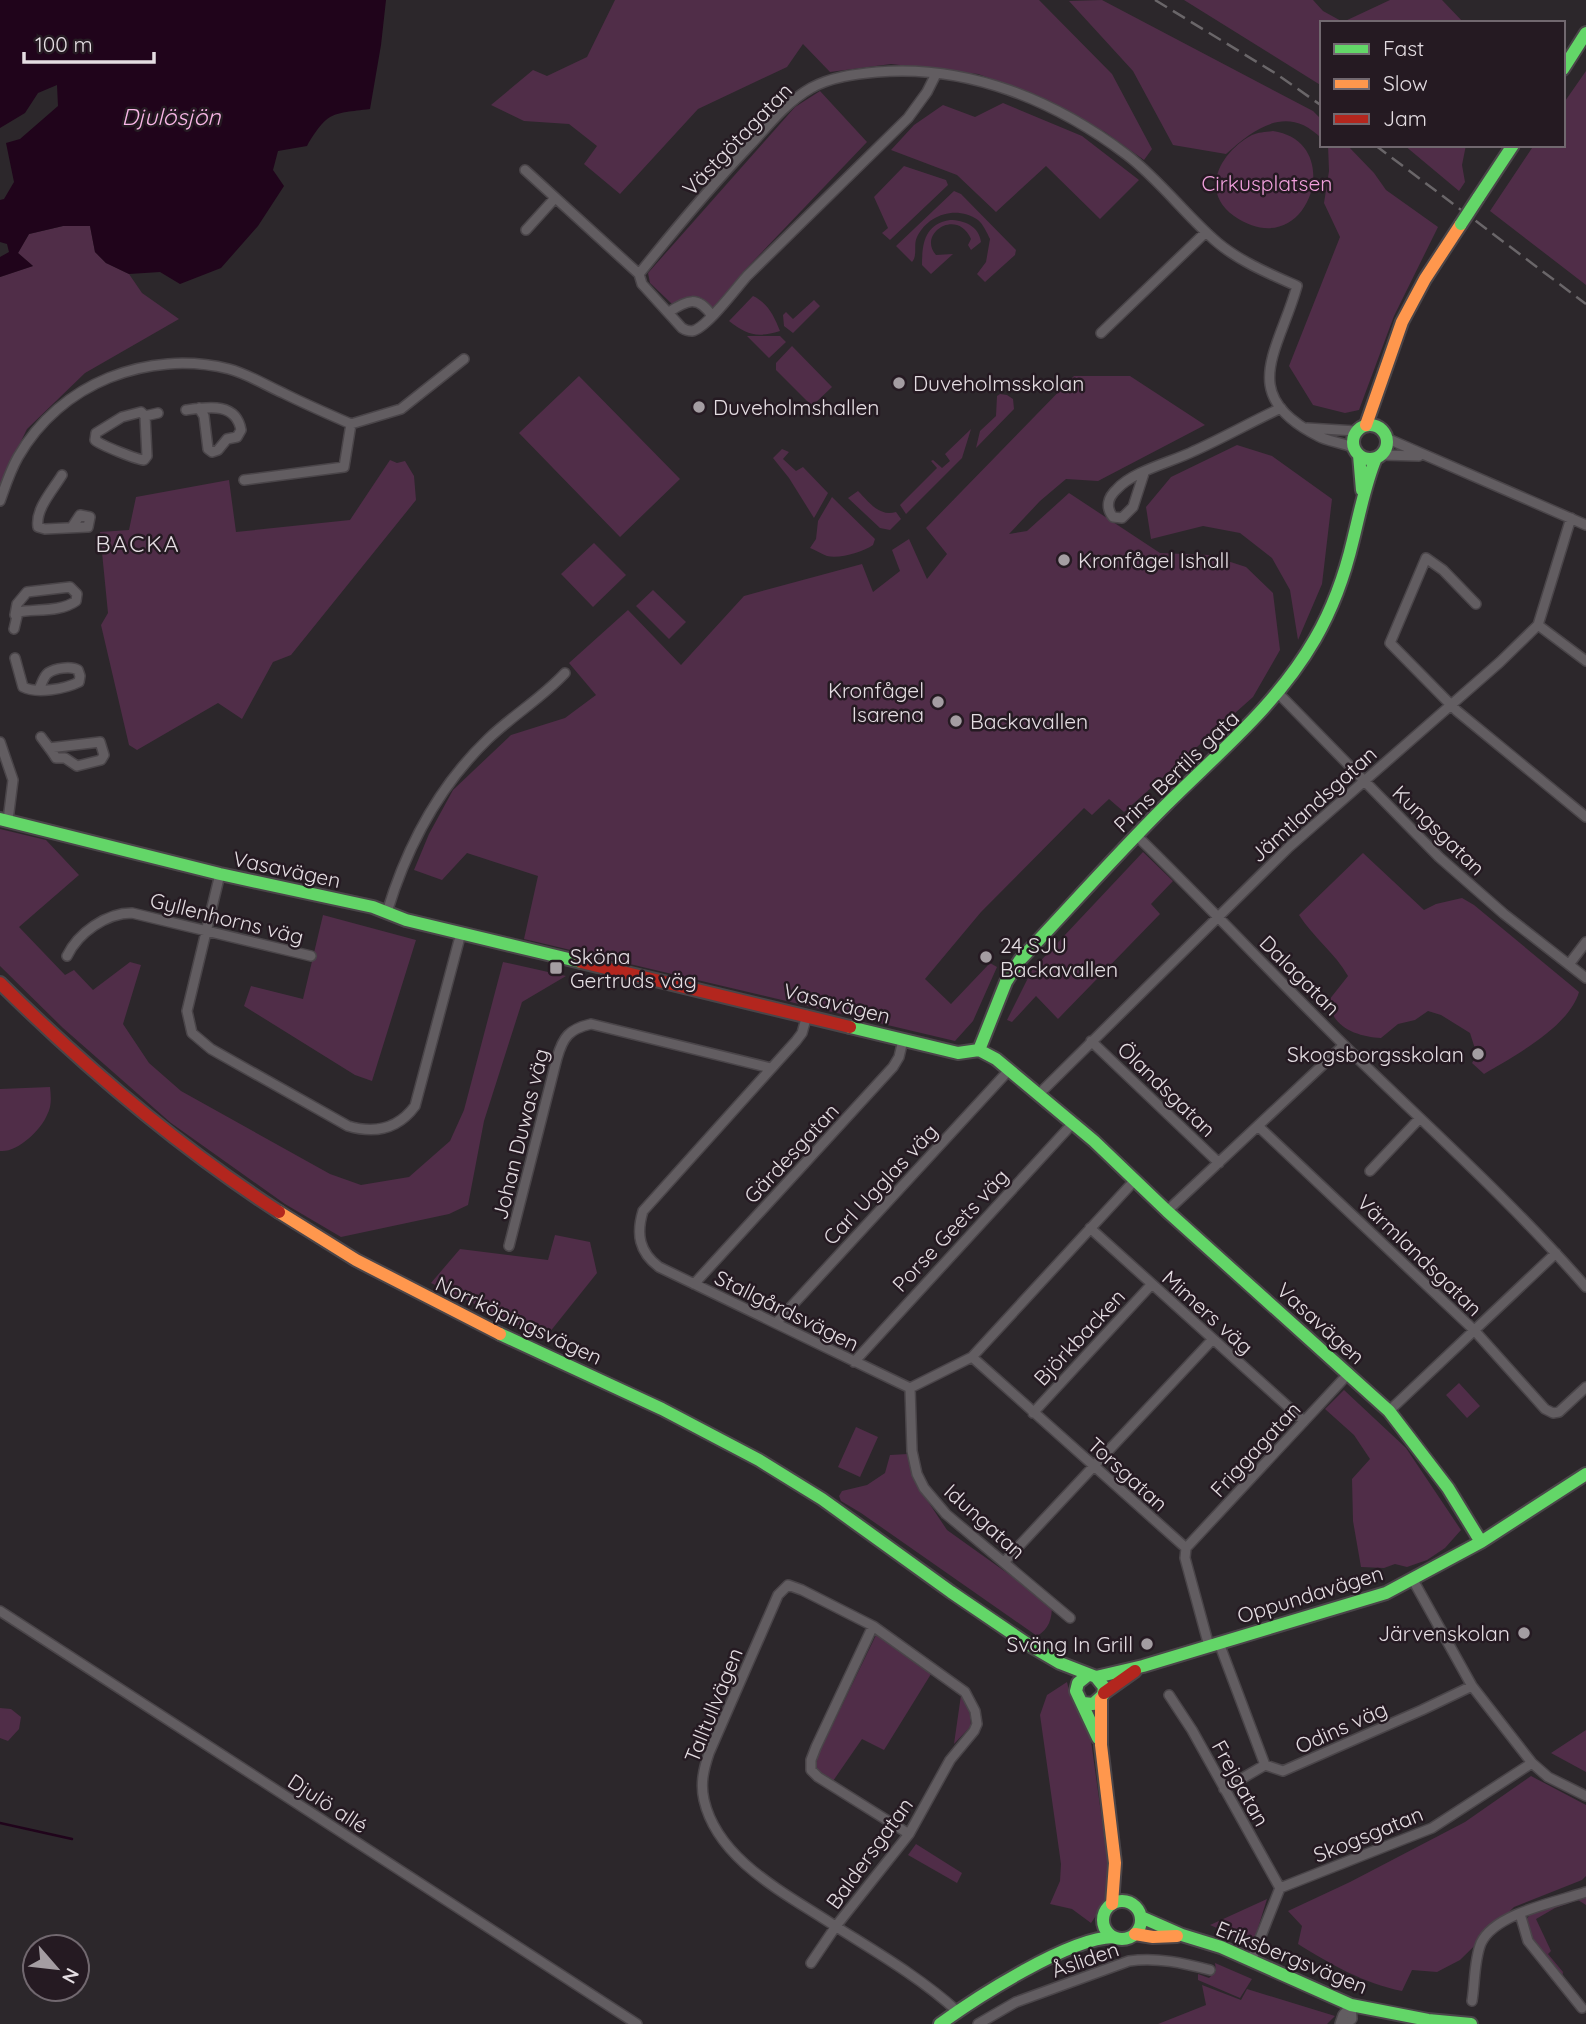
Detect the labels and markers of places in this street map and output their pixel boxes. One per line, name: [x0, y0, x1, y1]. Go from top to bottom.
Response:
place label: Duveholmsskolan: [913, 370, 1084, 396]
marker: Duveholmsskolan: [891, 375, 907, 391]
place label: Duveholmshallen: [713, 394, 879, 420]
marker: Duveholmshallen: [691, 399, 707, 415]
place label: Kronfågel Ishall: [1078, 547, 1229, 573]
marker: Kronfågel Ishall: [1056, 552, 1072, 568]
place label: Kronfågel Isarena: [828, 677, 924, 727]
marker: Kronfågel Isarena: [930, 694, 946, 710]
place label: Backavallen: [970, 708, 1088, 734]
marker: Backavallen: [948, 713, 964, 729]
place label: 24 SJU Backavallen: [1000, 932, 1118, 982]
place label: Sköna Gertruds väg: [570, 943, 697, 993]
marker: 24 SJU Backavallen: [978, 949, 994, 965]
marker: Sköna Gertruds väg: [548, 960, 564, 976]
place label: Skogsborgsskolan: [1287, 1041, 1464, 1067]
marker: Skogsborgsskolan: [1470, 1046, 1486, 1062]
place label: Järvenskolan: [1378, 1620, 1510, 1646]
marker: Järvenskolan: [1516, 1625, 1532, 1641]
place label: Sväng In Grill: [1006, 1631, 1133, 1657]
marker: Sväng In Grill: [1139, 1636, 1155, 1652]

